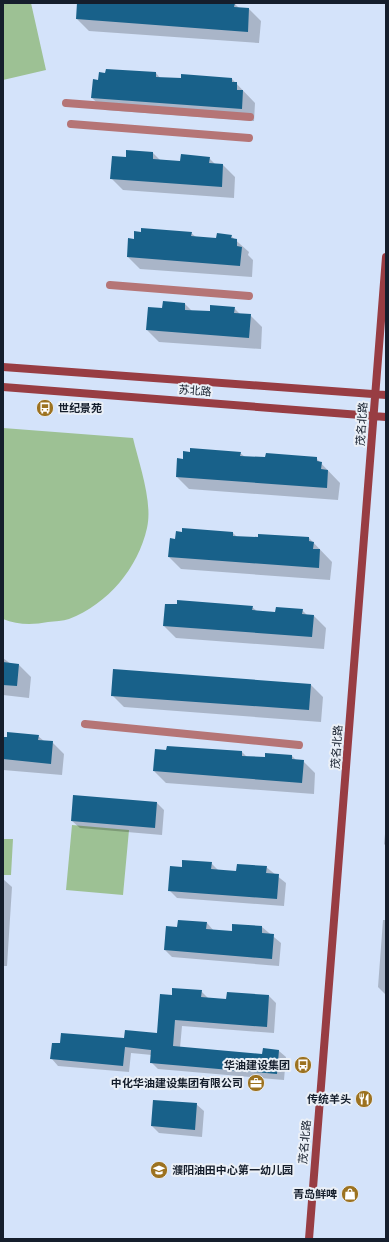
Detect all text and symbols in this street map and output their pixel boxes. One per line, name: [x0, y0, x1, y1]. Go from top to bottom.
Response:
street label: 苏北路: [178, 383, 212, 399]
bus stop icon: 世纪景苑: [35, 398, 55, 418]
place label: 世纪景苑: [58, 402, 102, 415]
street label: 茂名北路: [354, 402, 370, 446]
street label: 茂名北路: [329, 725, 345, 769]
bus stop icon: 华油建设集团: [293, 1055, 313, 1075]
place label: 华油建设集团: [224, 1059, 290, 1072]
office icon: 中化华油建设集团有限公司: [246, 1073, 266, 1093]
place label: 中化华油建设集团有限公司: [111, 1077, 243, 1090]
restaurant icon: 传统羊头: [354, 1089, 374, 1109]
place label: 传统羊头: [307, 1093, 351, 1106]
street label: 茂名北路: [297, 1120, 313, 1164]
school or university icon: 濮阳油田中心第一幼儿园: [149, 1160, 169, 1180]
place label: 濮阳油田中心第一幼儿园: [172, 1164, 293, 1177]
shop icon: 青岛鲜啤: [340, 1184, 360, 1204]
place label: 青岛鲜啤: [293, 1188, 337, 1201]

